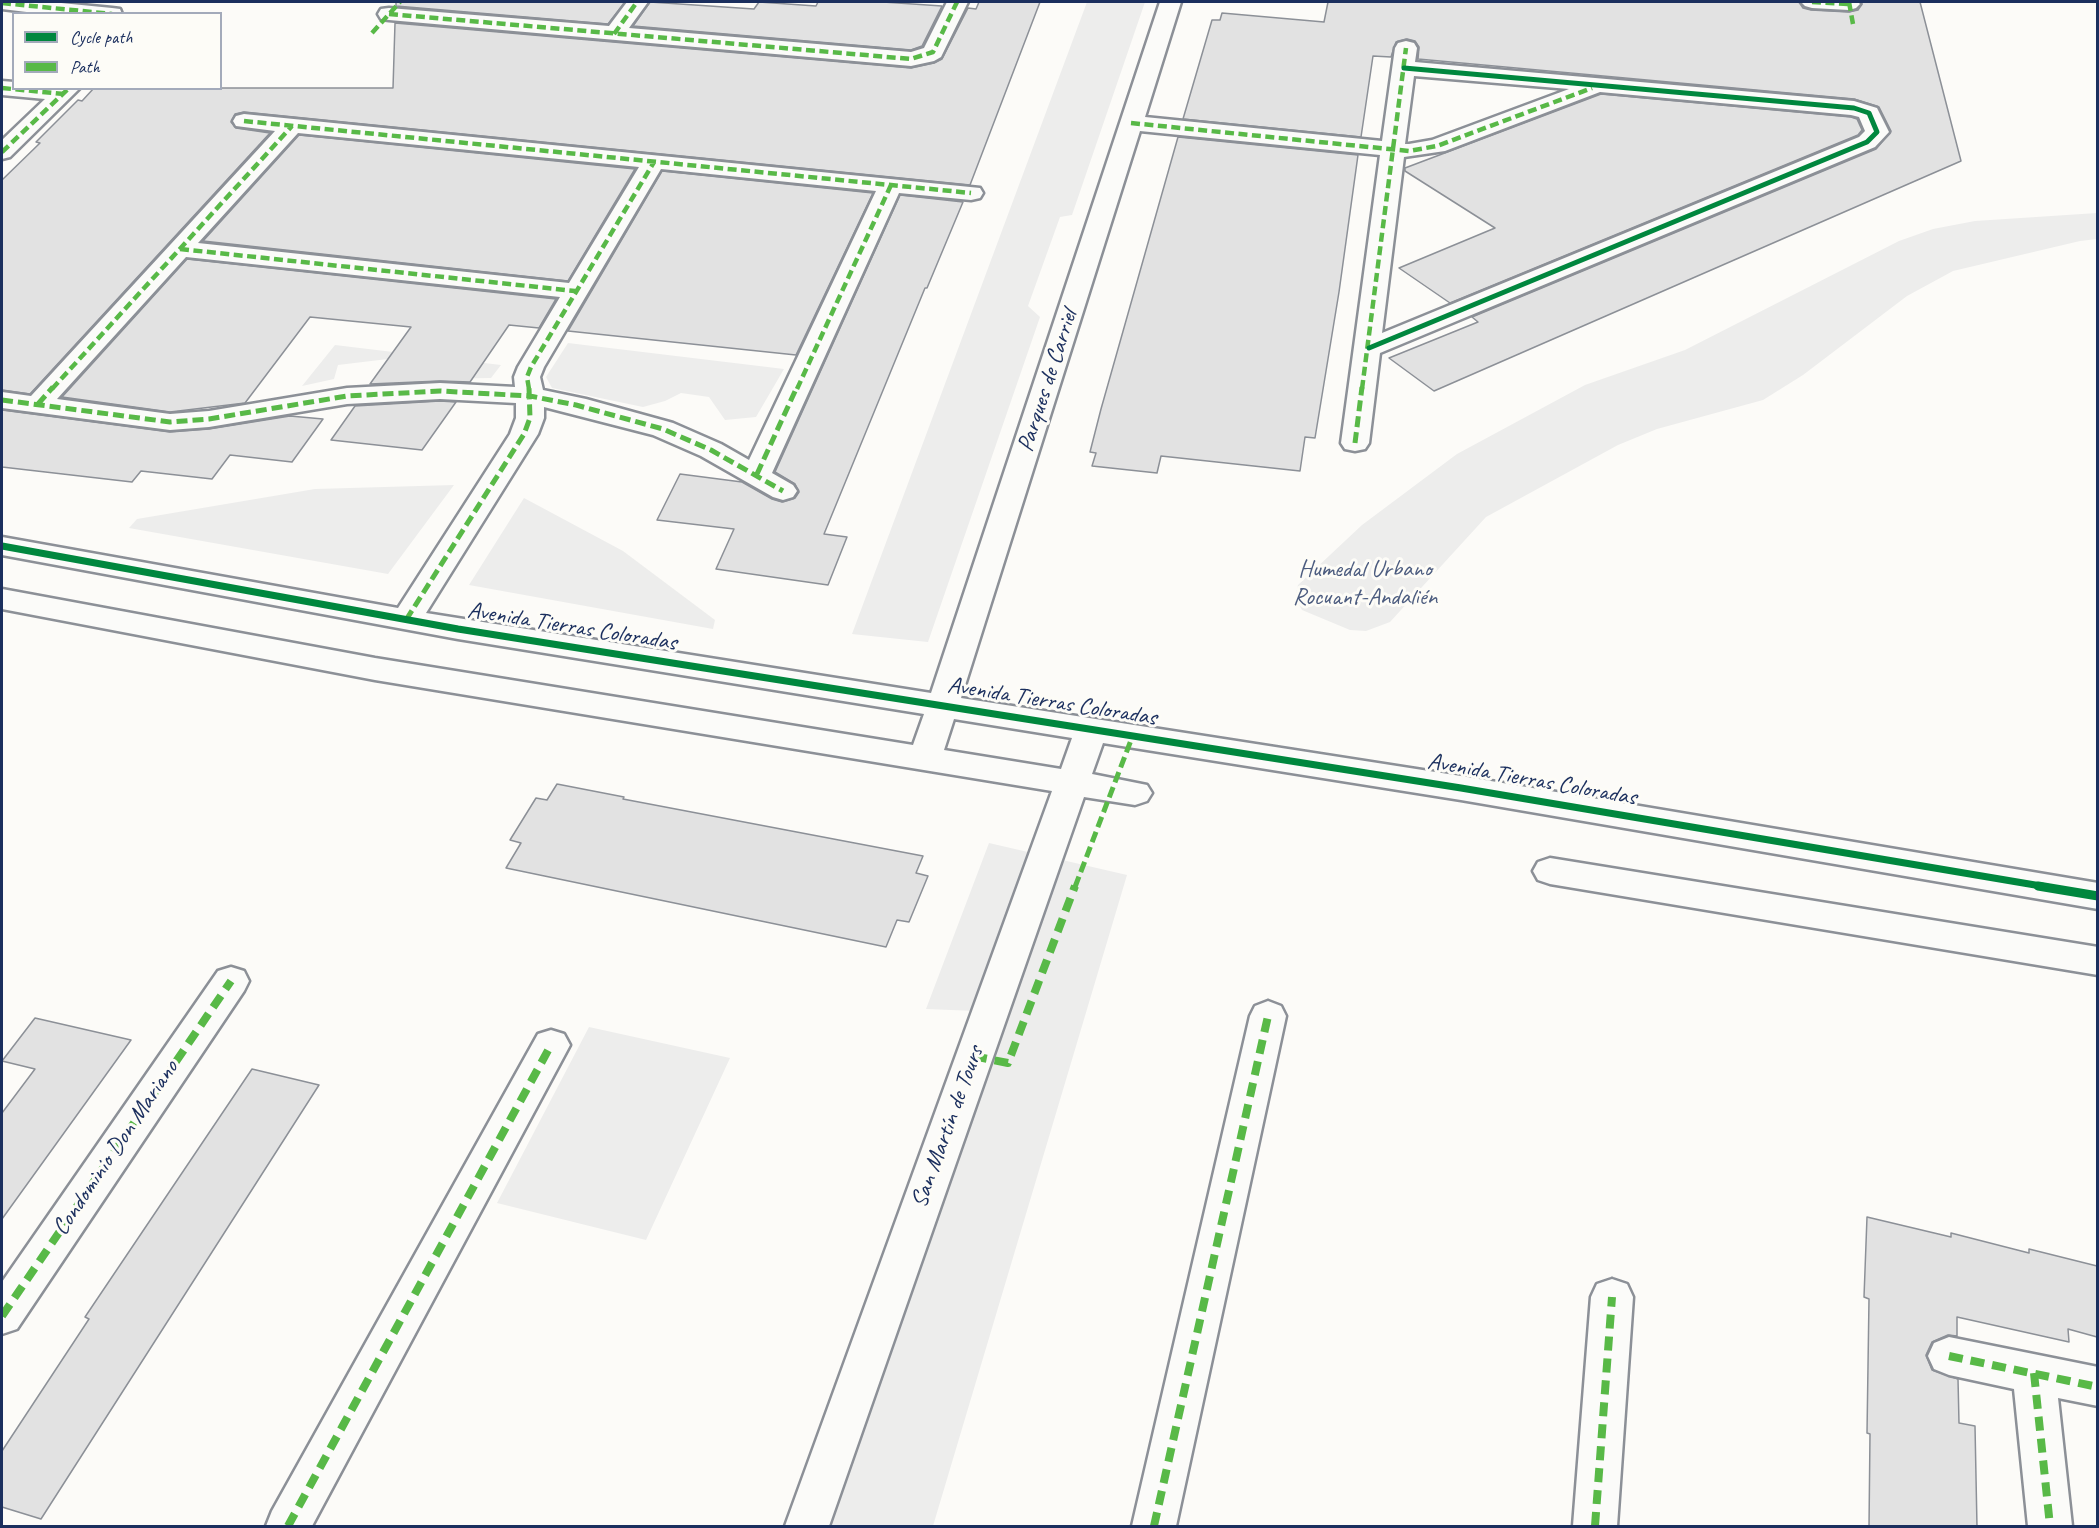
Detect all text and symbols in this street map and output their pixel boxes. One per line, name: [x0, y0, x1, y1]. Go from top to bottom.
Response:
legend: [12, 12, 222, 90]
text: Cycle path: [70, 26, 132, 48]
text: Path: [70, 56, 100, 78]
street label: Parques de Carriel: [1012, 306, 1084, 456]
park label: Humedal Urbano Rocuant-Andalién: [1293, 556, 1437, 612]
street label: Avenida Tierras Coloradas: [465, 596, 679, 658]
street label: Avenida Tierras Coloradas: [945, 671, 1159, 733]
street label: Avenida Tierras Coloradas: [1425, 747, 1639, 813]
street label: San Martín de Tours: [905, 1042, 991, 1212]
street label: Condominio Don Mariano: [47, 1055, 185, 1241]

